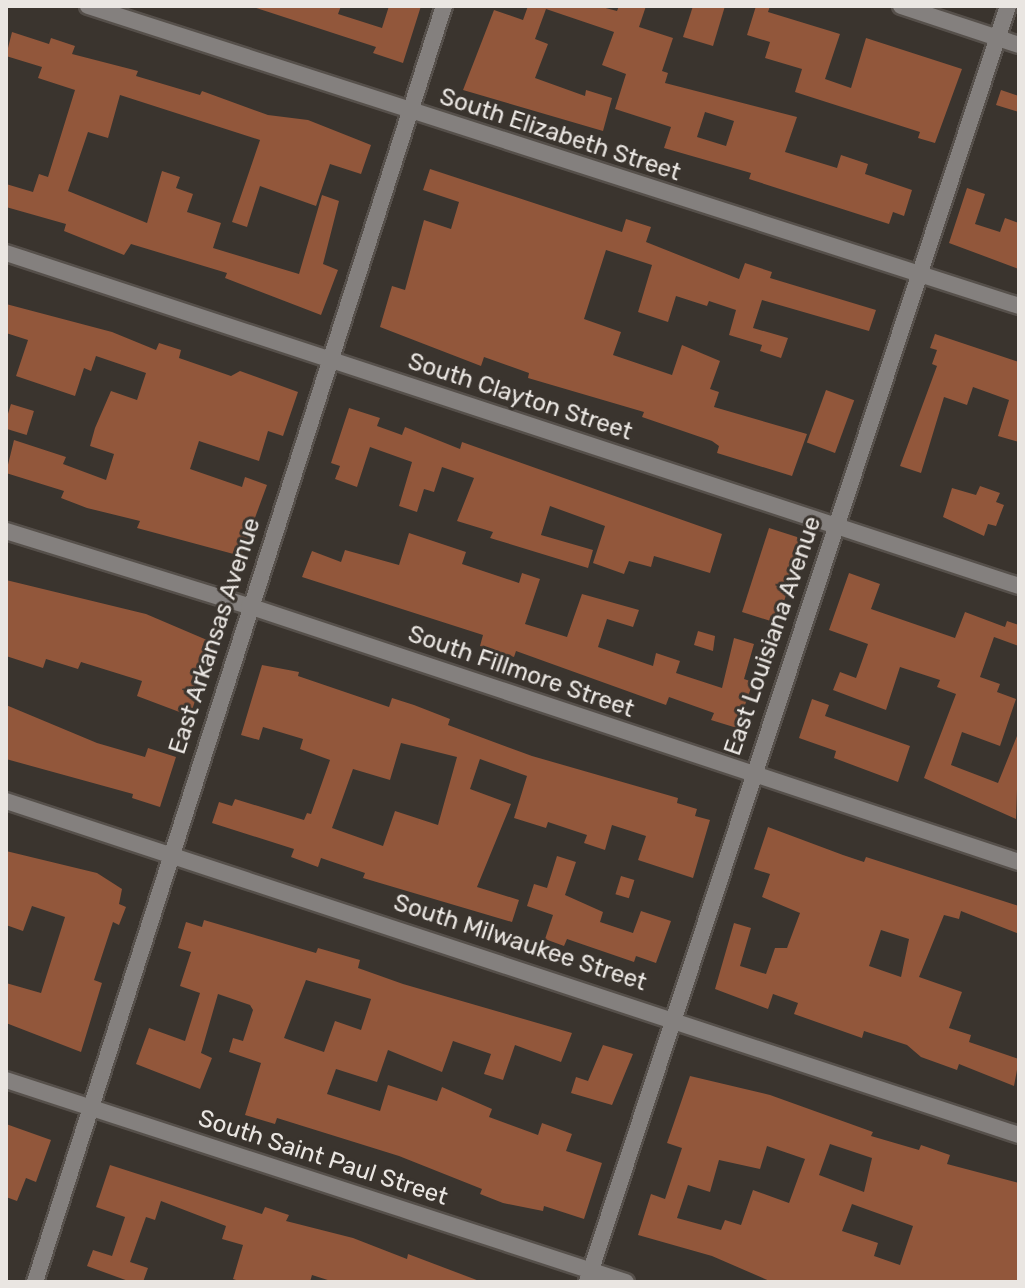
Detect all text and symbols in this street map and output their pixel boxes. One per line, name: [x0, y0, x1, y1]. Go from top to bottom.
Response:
street label: South Elizabeth Street: [436, 82, 684, 188]
street label: South Clayton Street: [404, 347, 636, 447]
street label: East Louisiana Avenue: [718, 512, 828, 760]
street label: East Arkansas Avenue: [163, 514, 267, 758]
street label: South Fillmore Street: [404, 620, 638, 724]
street label: South Milwaukee Street: [390, 888, 650, 998]
street label: South Saint Paul Street: [195, 1104, 451, 1212]

